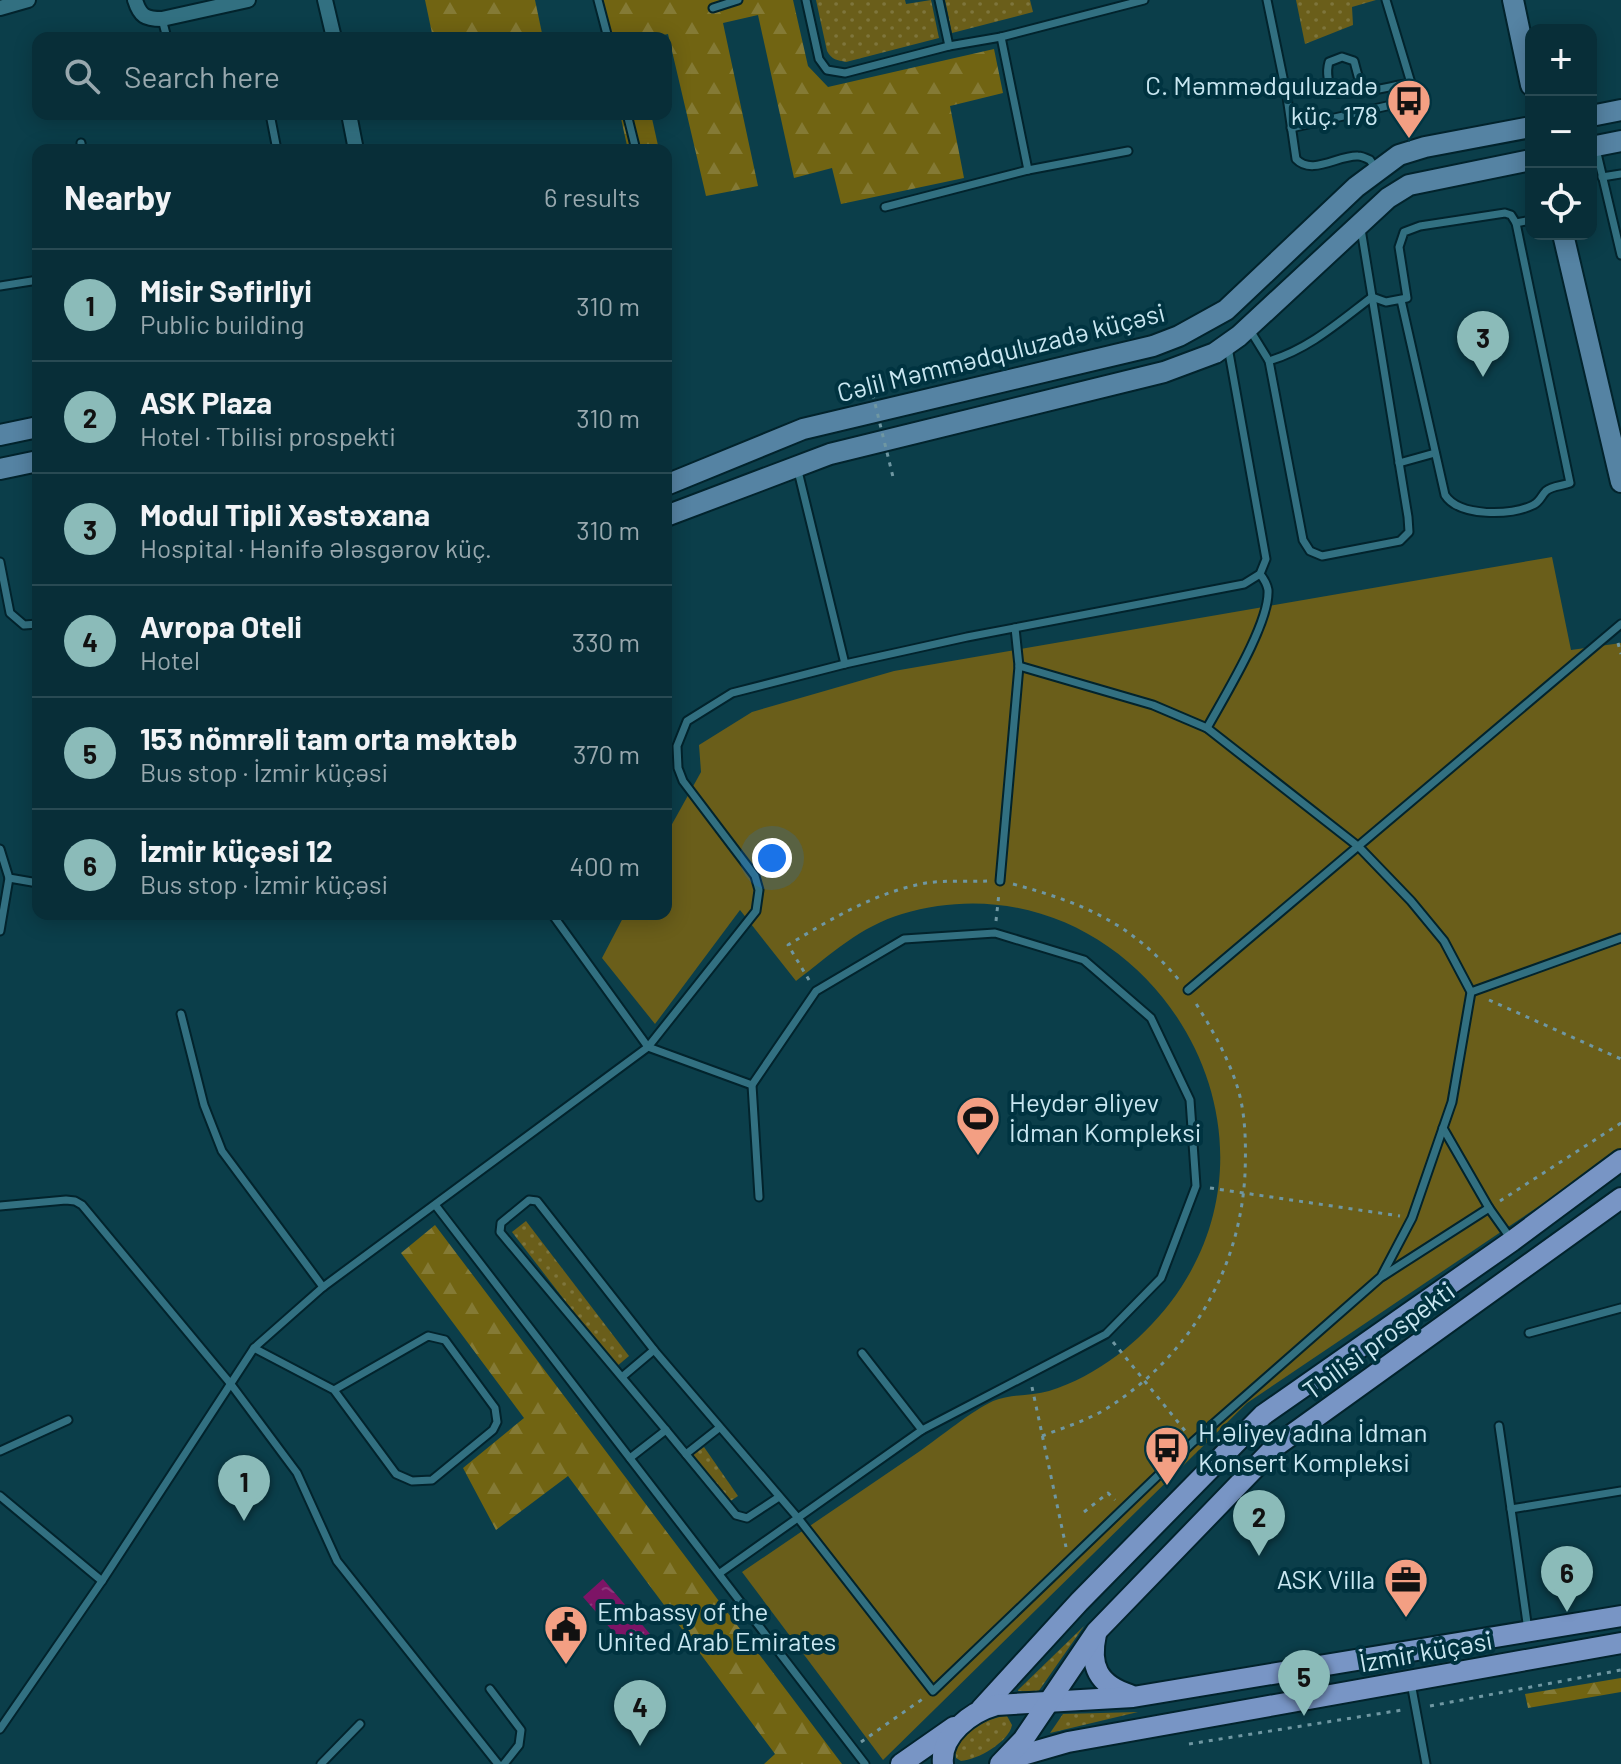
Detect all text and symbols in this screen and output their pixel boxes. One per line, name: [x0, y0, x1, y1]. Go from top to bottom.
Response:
map controls: [1525, 24, 1597, 240]
button: +: [1525, 24, 1597, 96]
search box: [32, 32, 672, 120]
icon: search: [60, 54, 104, 98]
text: Search here: [124, 58, 280, 94]
place label: C. Məmmədquluzadə küç. 178: [1145, 69, 1378, 130]
bus stop icon: C. Məmmədquluzadə küç. 178: [1385, 77, 1433, 140]
button: −: [1525, 96, 1597, 168]
button: locate: [1525, 168, 1597, 240]
text: Nearby: [64, 176, 172, 217]
text: 6 results: [544, 181, 640, 212]
text: Misir Səfirliyi: [140, 272, 312, 308]
text: 1: [85, 290, 95, 321]
text: 310 m: [576, 290, 640, 321]
street label: Cəlil Məmmədquluzadə küçəsi: [833, 296, 1168, 407]
text: Public building: [140, 308, 304, 339]
pin: 3: [1457, 311, 1509, 377]
text: ASK Plaza: [140, 384, 272, 420]
text: 2: [83, 402, 97, 433]
text: 310 m: [576, 402, 640, 433]
text: Hotel · Tbilisi prospekti: [140, 420, 396, 451]
text: Modul Tipli Xəstəxana: [140, 496, 430, 532]
text: 3: [83, 514, 97, 545]
text: 310 m: [576, 514, 640, 545]
text: Hospital · Hənifə Ələsgərov küç.: [140, 532, 492, 563]
text: Avropa Oteli: [140, 608, 302, 644]
text: 4: [82, 626, 98, 657]
text: 330 m: [572, 626, 640, 657]
text: Hotel: [140, 644, 200, 675]
text: 153 nömrəli tam orta məktəb: [140, 720, 518, 756]
text: 5: [83, 738, 97, 769]
text: 370 m: [573, 738, 640, 769]
text: Bus stop · İzmir küçəsi: [140, 756, 388, 787]
text: İzmir küçəsi 12: [140, 832, 333, 868]
your location: [752, 838, 792, 878]
text: 6: [83, 850, 97, 881]
text: 400 m: [570, 850, 640, 881]
text: Bus stop · İzmir küçəsi: [140, 868, 388, 899]
place label: Heydər Əliyev İdman Kompleksi: [1009, 1086, 1201, 1147]
sports icon: Heydər Əliyev İdman Kompleksi: [954, 1094, 1002, 1157]
street label: Tbilisi prospekti: [1296, 1274, 1460, 1405]
place label: H.Əliyev adına İdman Konsert Kompleksi: [1198, 1416, 1427, 1477]
bus stop icon: H.Əliyev adına İdman Konsert Kompleksi: [1143, 1424, 1191, 1487]
pin: 1: [218, 1455, 270, 1521]
pin: 2: [1233, 1490, 1285, 1556]
pin: 6: [1541, 1546, 1593, 1612]
office icon: ASK Villa: [1382, 1556, 1430, 1619]
place label: ASK Villa: [1277, 1563, 1375, 1594]
place label: Embassy of the United Arab Emirates: [597, 1595, 836, 1656]
public building icon: Embassy of the United Arab Emirates: [542, 1603, 590, 1666]
street label: İzmir küçəsi: [1357, 1624, 1495, 1677]
pin: 5: [1278, 1650, 1330, 1716]
pin: 4: [614, 1680, 666, 1746]

